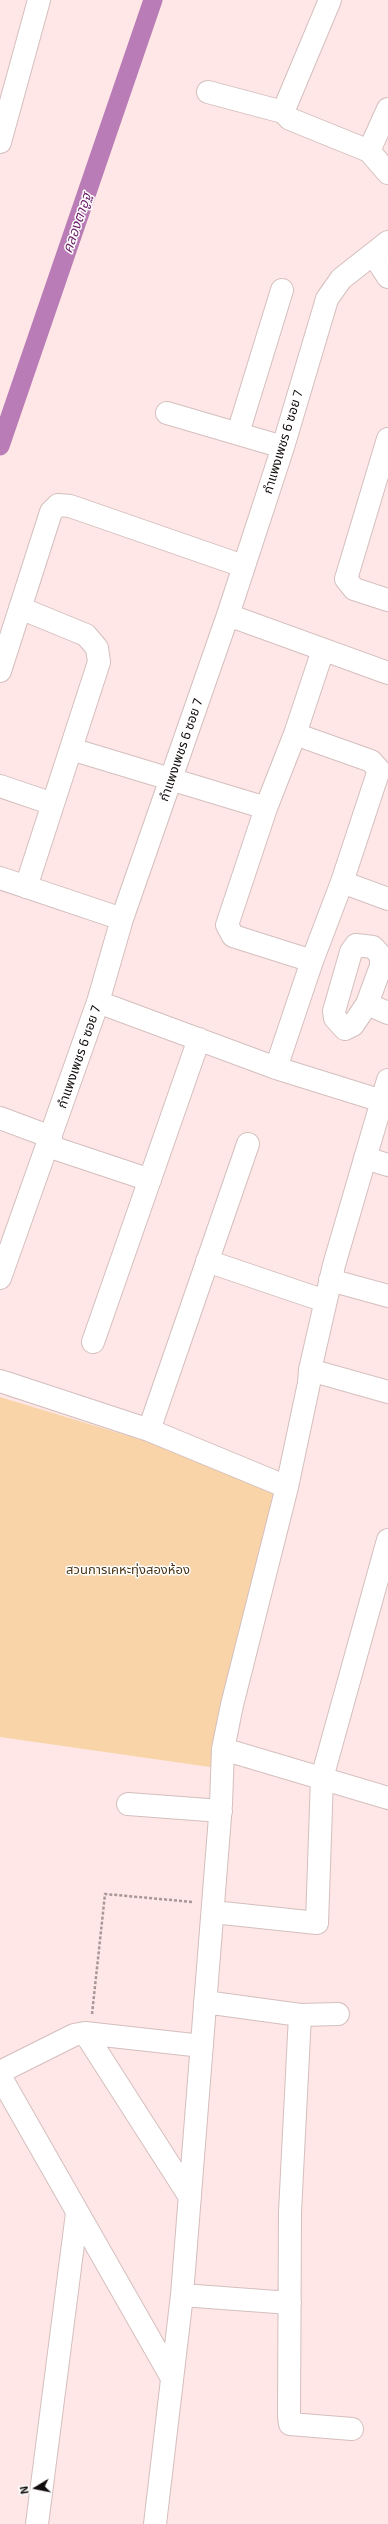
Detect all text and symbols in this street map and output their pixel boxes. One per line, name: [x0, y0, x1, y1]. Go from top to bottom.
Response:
water label: คลองตาอูฐ: [59, 191, 95, 255]
street label: กำแพงเพชร 6 ซอย 7: [260, 388, 306, 496]
street label: กำแพงเพชร 6 ซอย 7: [156, 697, 206, 803]
street label: กำแพงเพชร 6 ซอย 7: [54, 1004, 104, 1110]
park label: สวนการเคหะทุ่งสองห้อง: [66, 1562, 190, 1578]
north arrow: [16, 2468, 56, 2508]
text: N: [17, 2485, 31, 2495]

